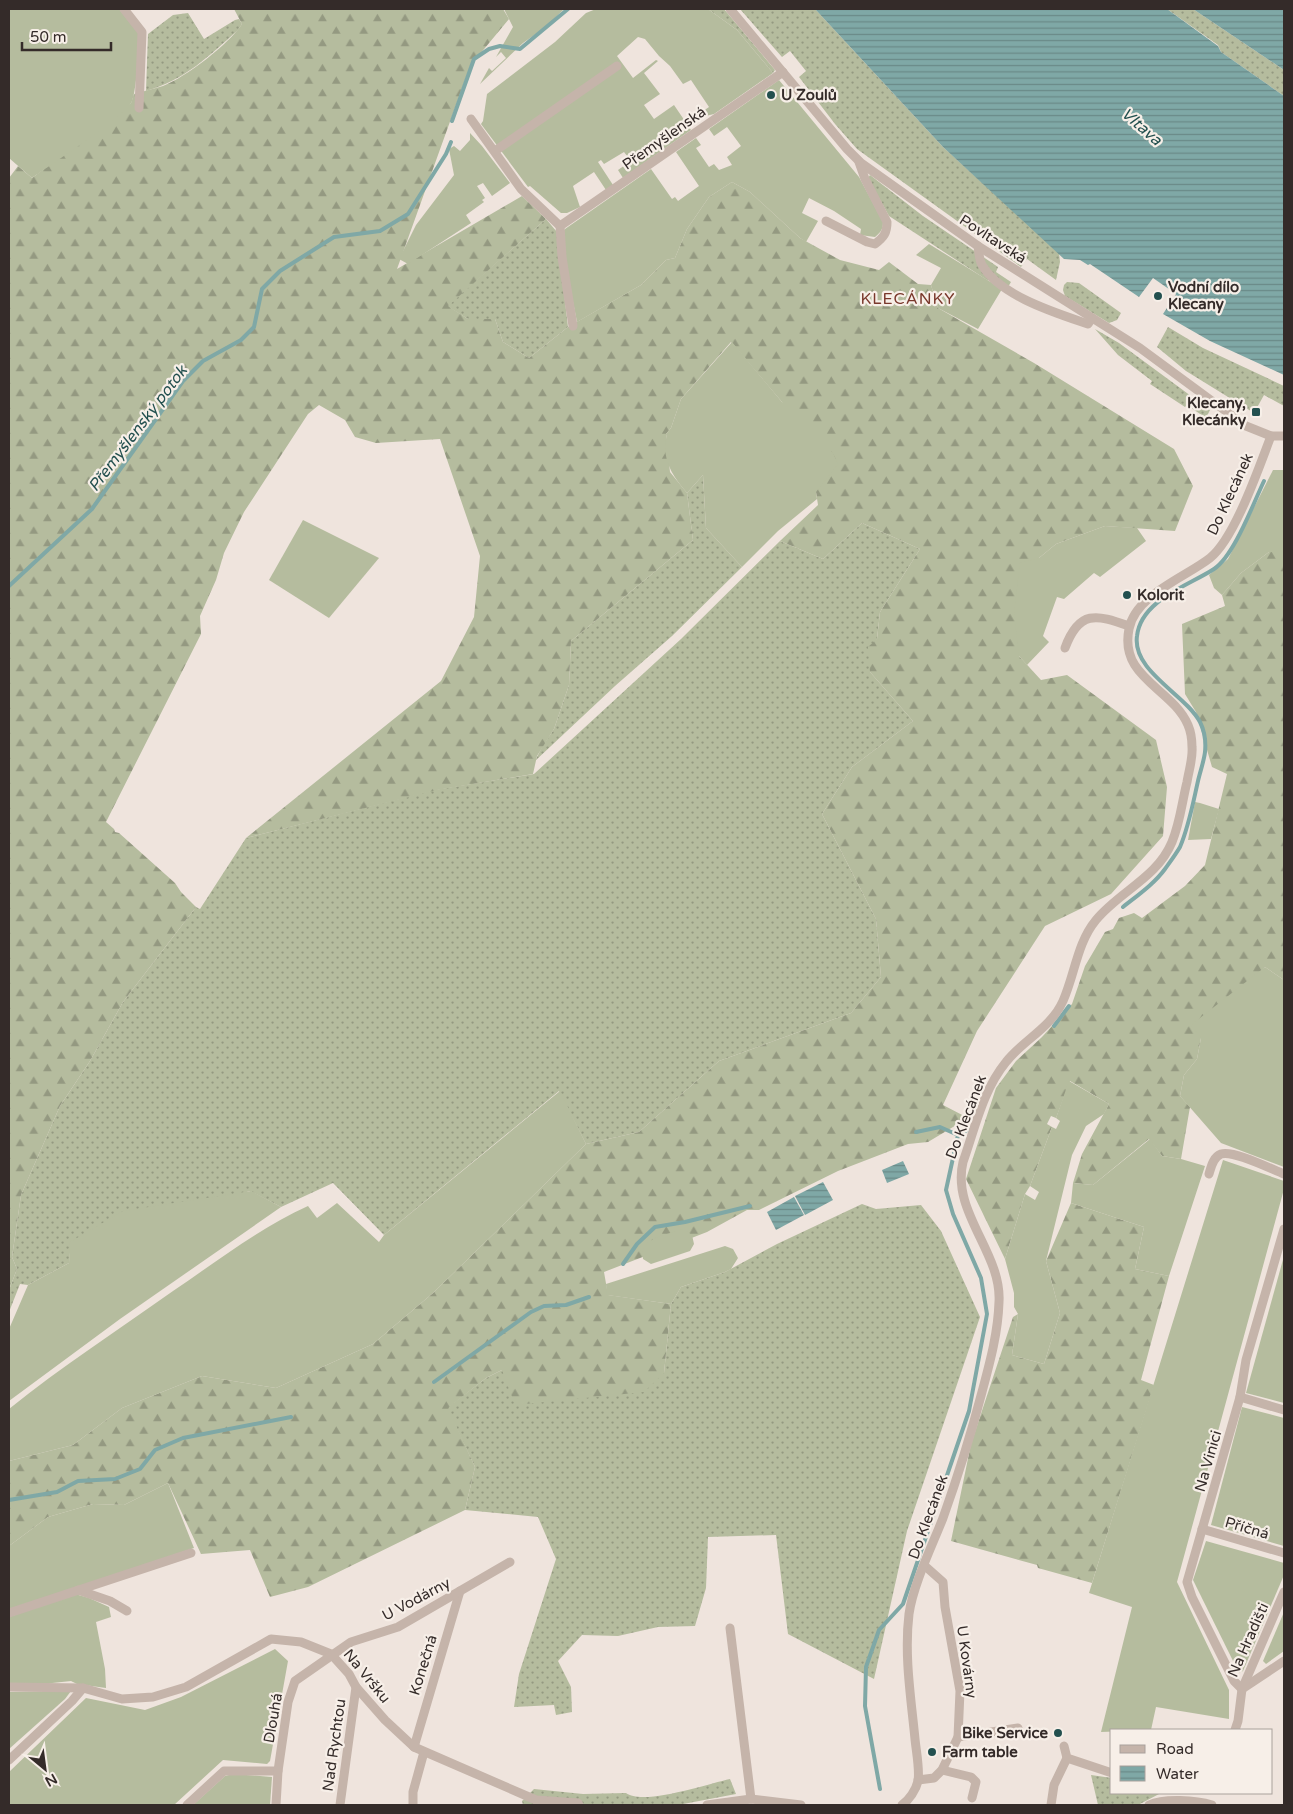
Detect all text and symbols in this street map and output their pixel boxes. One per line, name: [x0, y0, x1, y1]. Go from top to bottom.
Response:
scale bar: [22, 20, 111, 52]
text: 50 m: [30, 28, 67, 46]
place label: U Zoulů: [781, 86, 837, 104]
marker: U Zoulů: [765, 89, 777, 101]
street label: Přemyšlenská: [619, 103, 709, 173]
water label: Vltava: [1117, 104, 1167, 150]
street label: Povltavská: [956, 211, 1030, 267]
place label: Vodní dílo Klecany: [1168, 278, 1239, 314]
district label: KLECÁNKY: [861, 289, 955, 309]
marker: Vodní dílo Klecany: [1152, 290, 1164, 302]
water label: Přemyšlenský potok: [84, 361, 192, 496]
place label: Klecany, Klecánky: [1182, 394, 1246, 430]
marker: Klecany, Klecánky: [1250, 406, 1262, 418]
street label: Do Klecánek: [1203, 450, 1257, 538]
place label: Kolorit: [1137, 586, 1185, 604]
marker: Kolorit: [1121, 589, 1133, 601]
street label: Do Klecánek: [942, 1072, 990, 1162]
street label: Na Vinici: [1191, 1428, 1225, 1494]
street label: Do Klecánek: [904, 1472, 952, 1562]
street label: Příčná: [1223, 1513, 1271, 1543]
street label: U Vodárny: [379, 1574, 453, 1624]
street label: Na Hradišti: [1224, 1600, 1272, 1680]
street label: U Kovárny: [953, 1624, 981, 1700]
street label: Konečná: [405, 1633, 441, 1697]
street label: Na Vršku: [340, 1645, 394, 1707]
street label: Dlouhá: [260, 1691, 286, 1745]
street label: Nad Rychtou: [319, 1698, 349, 1792]
place label: Bike Service: [962, 1724, 1049, 1742]
marker: Bike Service: [1052, 1727, 1064, 1739]
legend: [1110, 1729, 1273, 1794]
text: Road: [1156, 1740, 1194, 1758]
place label: Farm table: [942, 1743, 1018, 1761]
north arrow: [20, 1744, 70, 1794]
marker: Farm table: [926, 1746, 938, 1758]
text: Water: [1156, 1765, 1199, 1783]
text: N: [42, 1770, 60, 1790]

